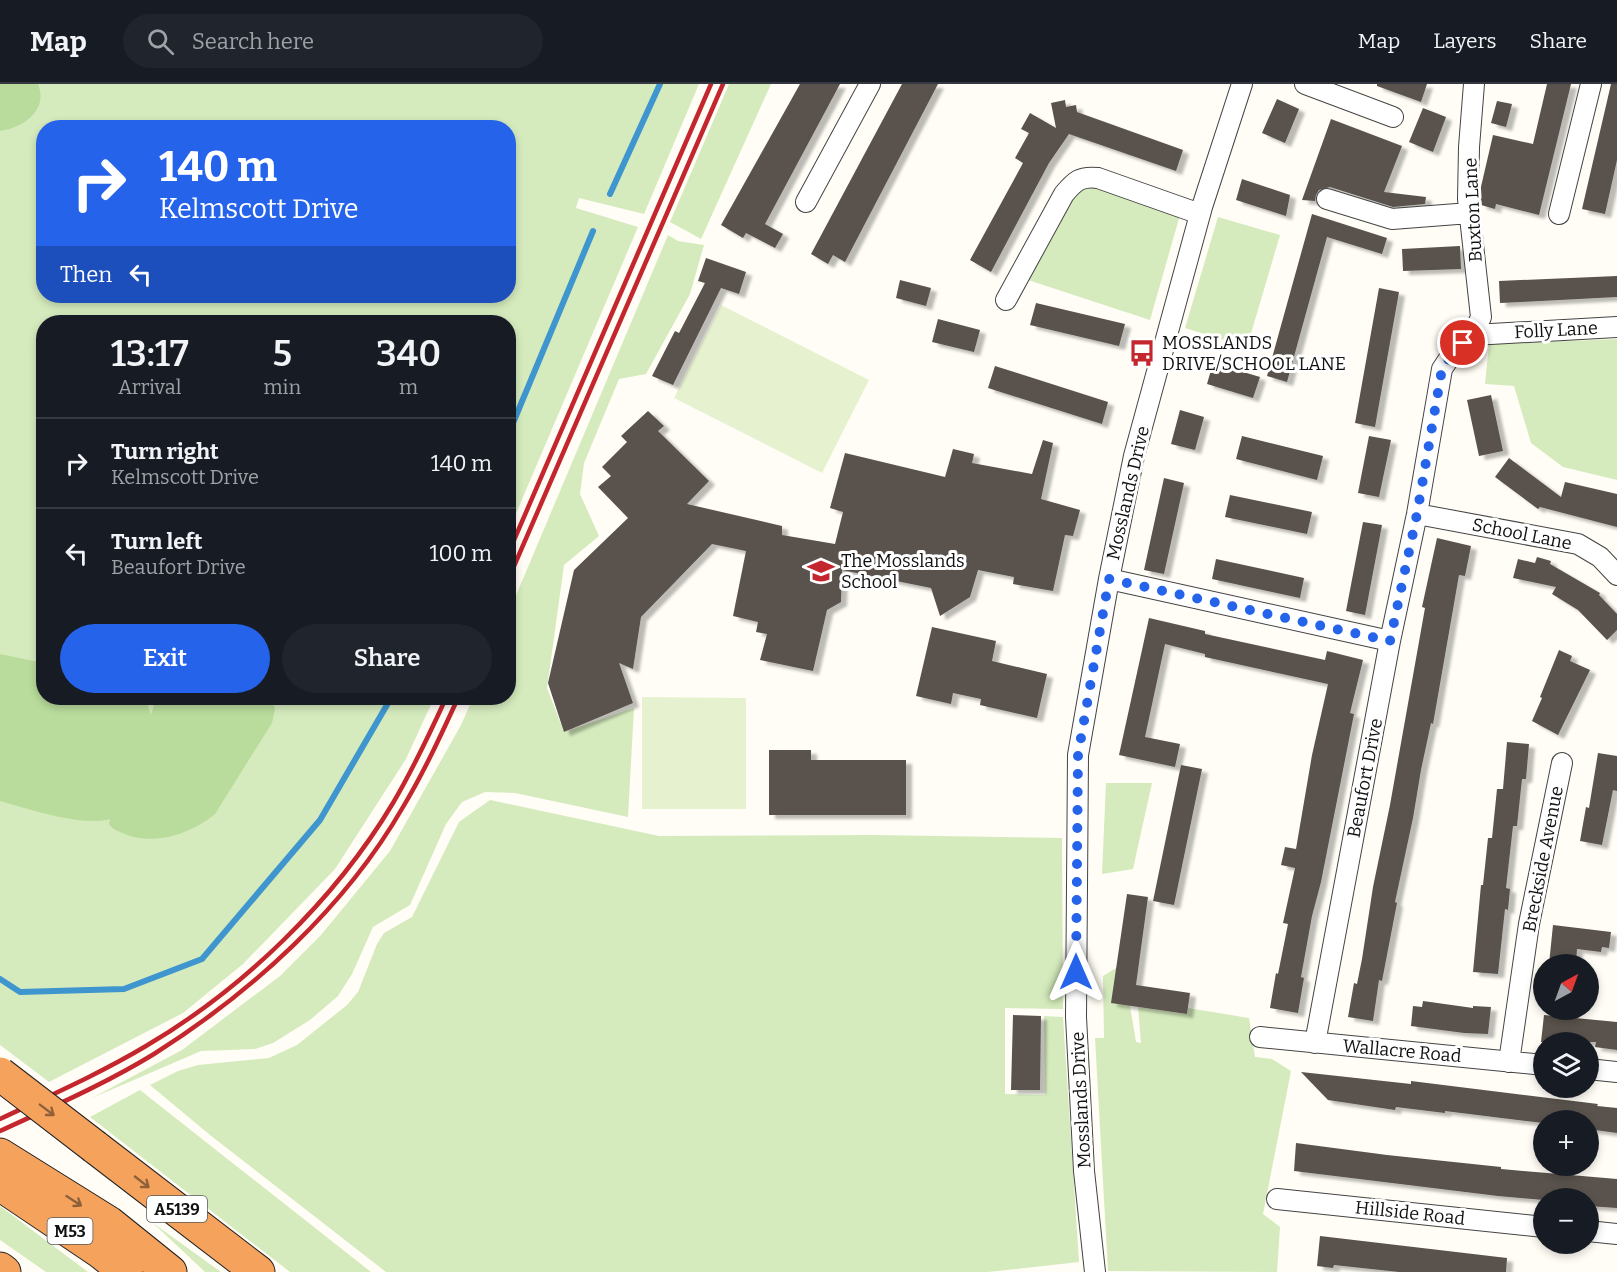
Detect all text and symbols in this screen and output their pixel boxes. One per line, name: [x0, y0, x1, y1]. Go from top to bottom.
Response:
search box: [123, 14, 543, 68]
text: Map: [30, 25, 87, 58]
icon: search: [144, 25, 177, 58]
text: Search here: [192, 28, 314, 55]
text: Map: [1358, 28, 1400, 54]
text: Layers: [1433, 28, 1497, 54]
text: Share: [1530, 28, 1587, 54]
text: 140 m: [159, 142, 277, 192]
icon: right: [60, 144, 138, 222]
street label: Buxton Lane: [1459, 157, 1487, 263]
text: Kelmscott Drive: [159, 193, 359, 225]
icon: left: [124, 258, 157, 291]
text: Then: [60, 261, 112, 288]
pin: [1437, 317, 1488, 368]
street label: Folly Lane: [1514, 317, 1598, 343]
icon: arrive: [1446, 326, 1479, 359]
text: 13:17: [111, 332, 189, 376]
text: 5: [273, 332, 292, 376]
text: 340: [376, 332, 441, 376]
place label: MOSSLANDS DRIVE/SCHOOL LANE: [1162, 332, 1346, 375]
bus stop icon: MOSSLANDS DRIVE/SCHOOL LANE: [1127, 338, 1157, 368]
text: Arrival: [118, 375, 181, 399]
text: min: [263, 375, 301, 399]
text: m: [399, 375, 418, 399]
street label: Mosslands Drive: [1102, 424, 1154, 562]
text: Turn right: [111, 438, 219, 465]
icon: right: [60, 447, 93, 480]
text: 140 m: [431, 450, 492, 477]
text: Kelmscott Drive: [111, 465, 259, 489]
street label: School Lane: [1470, 514, 1574, 554]
text: Turn left: [111, 528, 203, 555]
icon: left: [60, 537, 93, 570]
text: 100 m: [429, 540, 492, 567]
place label: The Mosslands School: [841, 550, 965, 593]
text: Beaufort Drive: [111, 555, 246, 579]
school or university icon: The Mosslands School: [806, 556, 836, 586]
button: Exit: [60, 624, 270, 693]
button: Share: [282, 624, 492, 693]
street label: Beaufort Drive: [1343, 716, 1387, 840]
street label: Breckside Avenue: [1518, 784, 1568, 934]
position arrow: [1044, 940, 1108, 1004]
north arrow: [1533, 954, 1599, 1020]
map controls: [1533, 954, 1599, 1254]
street label: Mosslands Drive: [1066, 1031, 1096, 1169]
button: layers: [1533, 1032, 1599, 1098]
street label: Wallacre Road: [1342, 1035, 1463, 1067]
one-way arrow: [38, 1103, 54, 1116]
button: +: [1533, 1110, 1599, 1176]
one-way arrow: [133, 1176, 149, 1189]
button: −: [1533, 1188, 1599, 1254]
one-way arrow: [66, 1195, 83, 1208]
road number: A5139: [147, 1196, 207, 1222]
street label: Hillside Road: [1354, 1196, 1466, 1230]
road number: M53: [48, 1218, 92, 1244]

